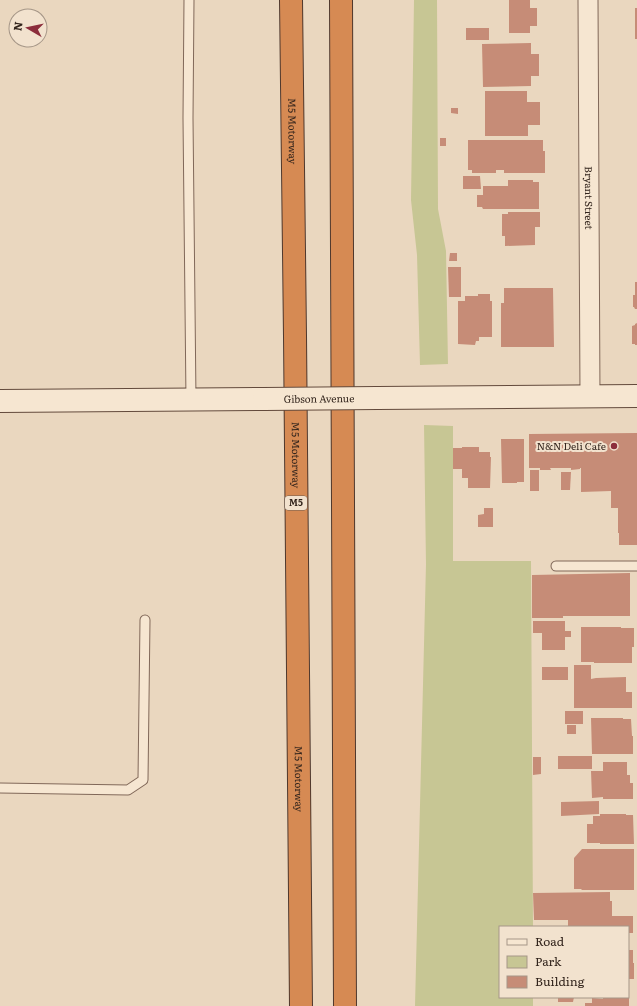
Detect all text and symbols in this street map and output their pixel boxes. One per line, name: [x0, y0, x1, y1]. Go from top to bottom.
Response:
north arrow: [8, 8, 48, 48]
text: N: [9, 20, 26, 32]
street label: M5 Motorway: [285, 98, 301, 164]
street label: Bryant Street: [582, 166, 597, 230]
street label: Gibson Avenue: [284, 390, 354, 406]
street label: M5 Motorway: [289, 422, 304, 488]
place label: N&N Deli Cafe: [537, 438, 606, 453]
marker: N&N Deli Cafe: [609, 441, 619, 451]
road number: M5: [285, 496, 307, 510]
street label: M5 Motorway: [292, 746, 307, 812]
legend: [499, 926, 629, 998]
text: Road: [535, 932, 565, 950]
text: Park: [535, 952, 562, 970]
text: Building: [535, 972, 585, 990]

